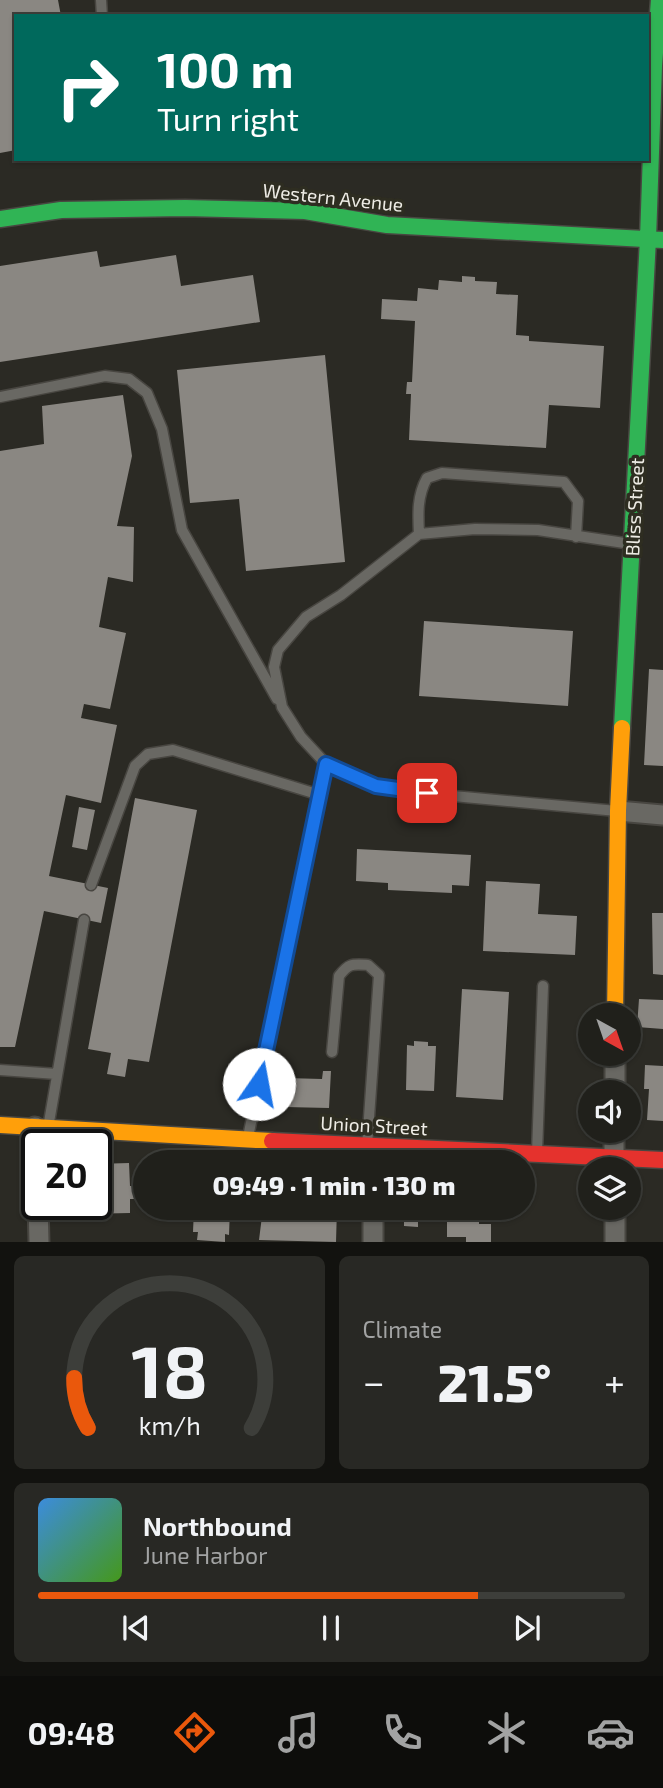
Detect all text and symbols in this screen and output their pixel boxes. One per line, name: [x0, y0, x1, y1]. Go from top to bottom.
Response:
text: 100 m: [157, 39, 294, 98]
icon: right: [42, 42, 133, 133]
text: Turn right: [157, 99, 299, 137]
street label: Western Avenue: [262, 178, 404, 216]
street label: Bliss Street: [620, 457, 648, 557]
pin: [397, 763, 457, 823]
icon: arrive: [408, 774, 446, 812]
north arrow: [578, 1003, 640, 1066]
map controls: [578, 1003, 641, 1220]
position arrow: [222, 1047, 296, 1121]
button: sound: [578, 1080, 641, 1143]
street label: Union Street: [320, 1111, 428, 1139]
speed limit sign: 20: [21, 1129, 112, 1220]
button: layers: [578, 1157, 641, 1220]
text: 09:49 · 1 min · 130 m: [212, 1169, 456, 1200]
text: Climate: [363, 1315, 442, 1343]
text: 18: [131, 1326, 208, 1414]
text: 21.5°: [437, 1350, 551, 1412]
text: −: [363, 1358, 385, 1404]
text: +: [604, 1358, 625, 1404]
text: km/h: [138, 1410, 200, 1440]
text: Northbound: [143, 1510, 292, 1541]
text: June Harbor: [143, 1541, 267, 1569]
icon: previous: [117, 1609, 155, 1647]
icon: pause: [312, 1609, 350, 1647]
icon: next: [508, 1609, 546, 1647]
icon: directions: [170, 1708, 219, 1757]
icon: music: [274, 1708, 323, 1757]
icon: phone: [378, 1708, 427, 1757]
icon: climate: [482, 1708, 531, 1757]
icon: car: [586, 1708, 635, 1757]
text: 09:48: [28, 1713, 115, 1751]

